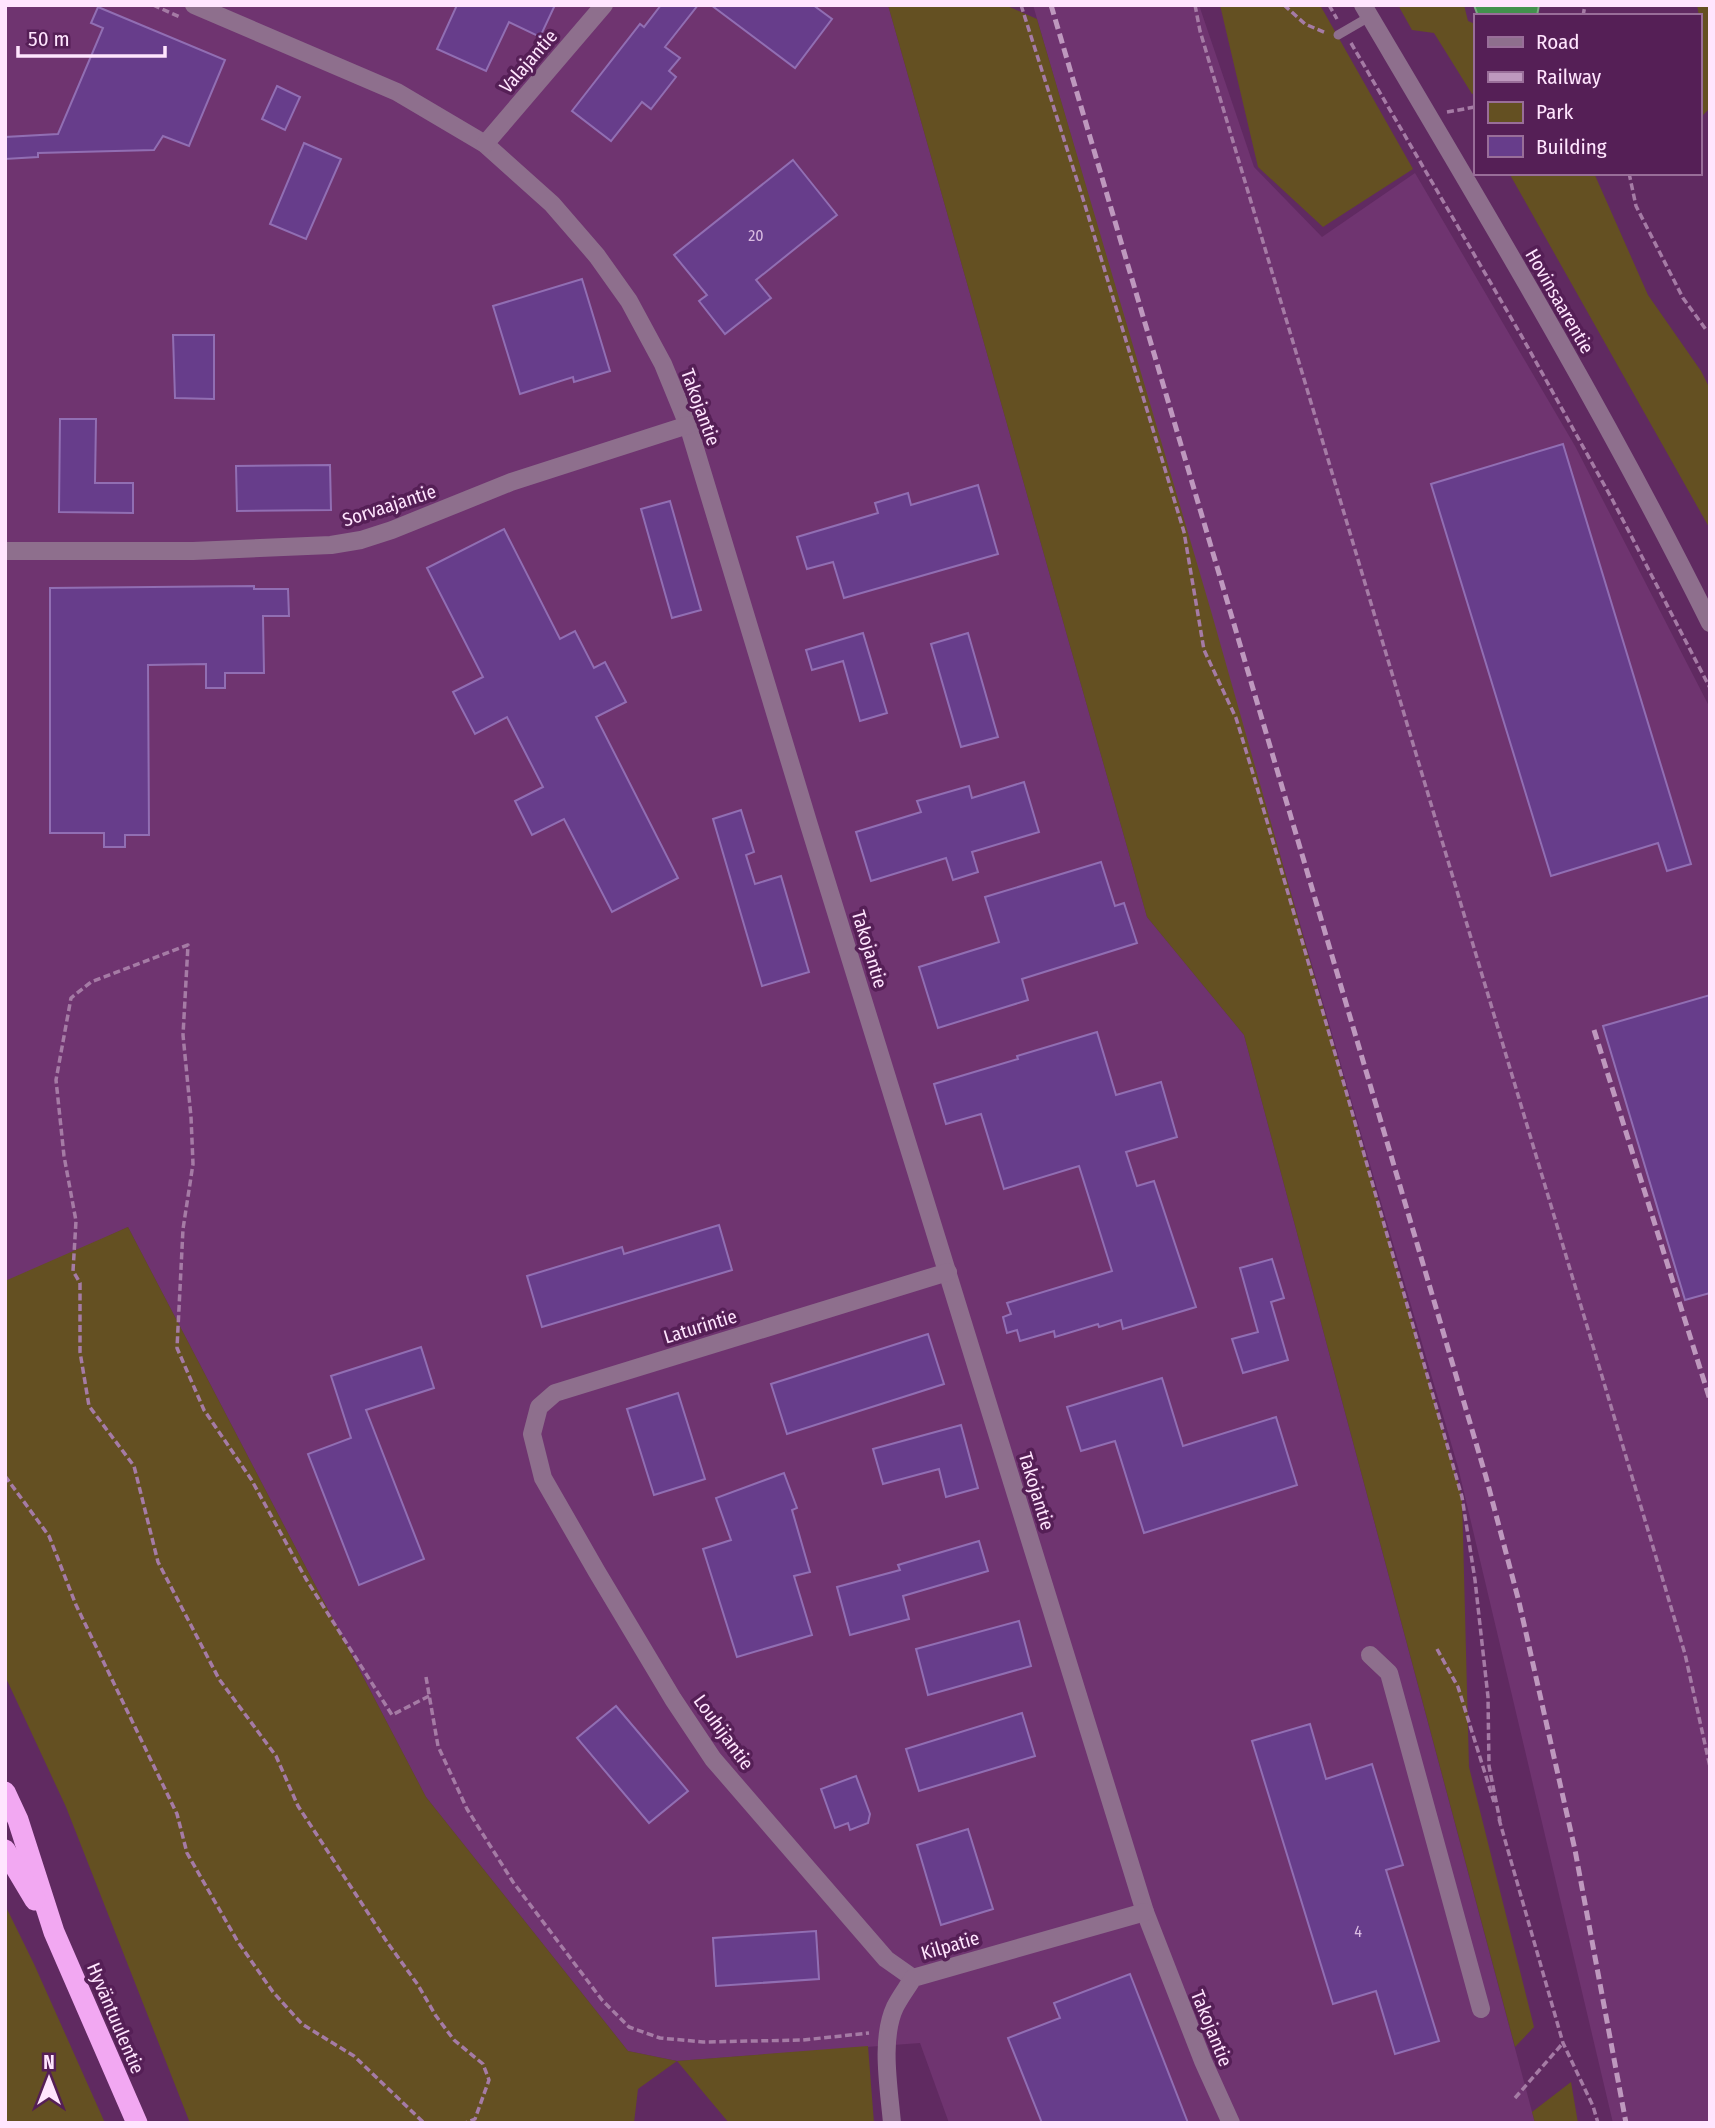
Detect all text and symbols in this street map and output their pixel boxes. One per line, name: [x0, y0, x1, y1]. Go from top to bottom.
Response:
scale bar: [18, 14, 164, 58]
legend: [1474, 14, 1701, 175]
street label: Valajantie: [495, 25, 562, 98]
text: 50 m: [28, 26, 70, 52]
text: Road: [1536, 29, 1580, 55]
text: Railway: [1536, 64, 1602, 90]
text: Park: [1536, 99, 1574, 125]
text: Building: [1536, 134, 1607, 160]
house number: 20: [748, 226, 764, 245]
street label: Hovinsaarentie: [1520, 245, 1599, 358]
street label: Takojantie: [676, 365, 725, 449]
street label: Sorvaajantie: [339, 480, 439, 531]
street label: Takojantie: [847, 907, 892, 991]
street label: Laturintie: [661, 1304, 740, 1349]
street label: Takojantie: [1014, 1449, 1059, 1533]
street label: Louhijantie: [689, 1690, 759, 1774]
house number: 4: [1354, 1922, 1362, 1941]
street label: Kilpatie: [918, 1926, 982, 1965]
street label: Hyväntuulentie: [82, 1959, 149, 2077]
street label: Takojantie: [1186, 1987, 1237, 2070]
north arrow: [14, 2044, 84, 2114]
text: N: [43, 2051, 55, 2074]

